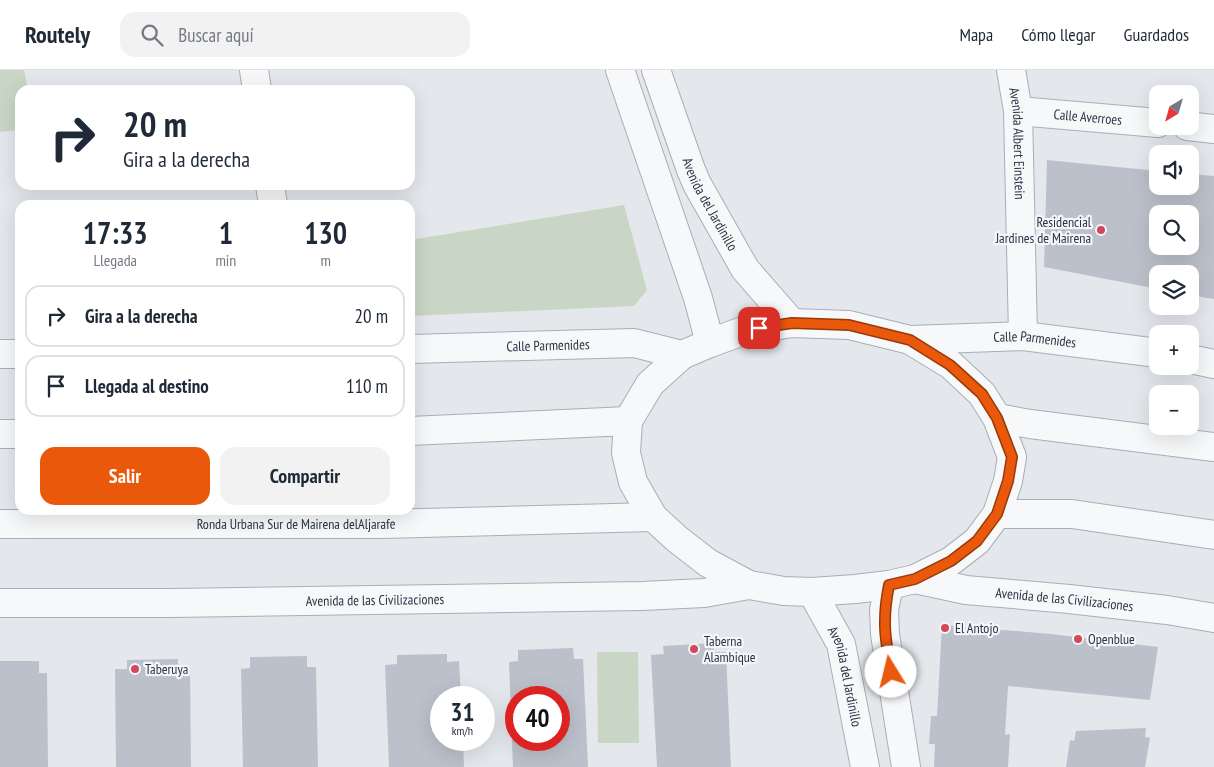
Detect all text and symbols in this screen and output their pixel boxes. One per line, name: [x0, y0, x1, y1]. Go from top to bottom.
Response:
search box: [120, 12, 470, 57]
text: Routely: [25, 19, 90, 50]
icon: search: [138, 21, 166, 49]
text: Buscar aquí: [178, 23, 254, 47]
text: Mapa: [959, 23, 993, 46]
text: Cómo llegar: [1021, 23, 1096, 46]
text: Guardados: [1124, 23, 1189, 46]
north arrow: [1149, 85, 1199, 135]
map controls: [1149, 85, 1199, 435]
street label: Avenida Albert Einstein: [1005, 86, 1029, 200]
text: 20 m: [123, 101, 187, 147]
icon: right: [40, 105, 105, 170]
street label: Calle Averroes: [1053, 105, 1123, 129]
text: Gira a la derecha: [123, 145, 250, 173]
button: sound: [1149, 145, 1199, 195]
street label: Avenida del Jardinillo: [678, 155, 742, 254]
button: search: [1149, 205, 1199, 255]
text: 17:33: [83, 213, 148, 252]
text: 1: [219, 213, 233, 252]
text: 130: [304, 213, 347, 252]
place label: Residencial Jardines de Mairena: [995, 213, 1092, 247]
marker: Residencial Jardines de Mairena: [1095, 224, 1107, 236]
text: Llegada: [93, 250, 137, 270]
text: min: [215, 250, 236, 270]
text: m: [320, 250, 331, 270]
button: layers: [1149, 265, 1199, 315]
icon: right: [42, 302, 70, 330]
text: Gira a la derecha: [85, 304, 198, 328]
text: 20 m: [355, 304, 388, 328]
pin: [738, 307, 780, 349]
icon: arrive: [745, 314, 773, 342]
button: +: [1149, 325, 1199, 375]
street label: Calle Parmenides: [993, 327, 1078, 352]
street label: Calle Parmenides: [506, 335, 590, 355]
icon: arrive: [42, 372, 70, 400]
text: Llegada al destino: [85, 374, 209, 398]
text: 110 m: [346, 374, 388, 398]
button: −: [1149, 385, 1199, 435]
button: Salir: [40, 447, 210, 505]
button: Compartir: [220, 447, 390, 505]
street label: Ronda Urbana Sur de Mairena delAljarafe: [197, 515, 396, 533]
street label: Avenida de las Civilizaciones: [995, 584, 1134, 615]
street label: Avenida de las Civilizaciones: [306, 590, 445, 610]
place label: El Antojo: [955, 619, 998, 637]
marker: El Antojo: [939, 622, 951, 634]
street label: Avenida del Jardinillo: [824, 623, 866, 728]
place label: Openblue: [1088, 630, 1135, 648]
place label: Taberna Alambique: [704, 632, 756, 666]
marker: Openblue: [1072, 633, 1084, 645]
marker: Taberna Alambique: [688, 643, 700, 655]
position arrow: [864, 645, 916, 697]
place label: Taberuya: [145, 660, 188, 678]
marker: Taberuya: [129, 663, 141, 675]
speed limit sign: 40: [505, 686, 570, 751]
text: 31: [451, 696, 474, 728]
text: km/h: [452, 723, 473, 738]

